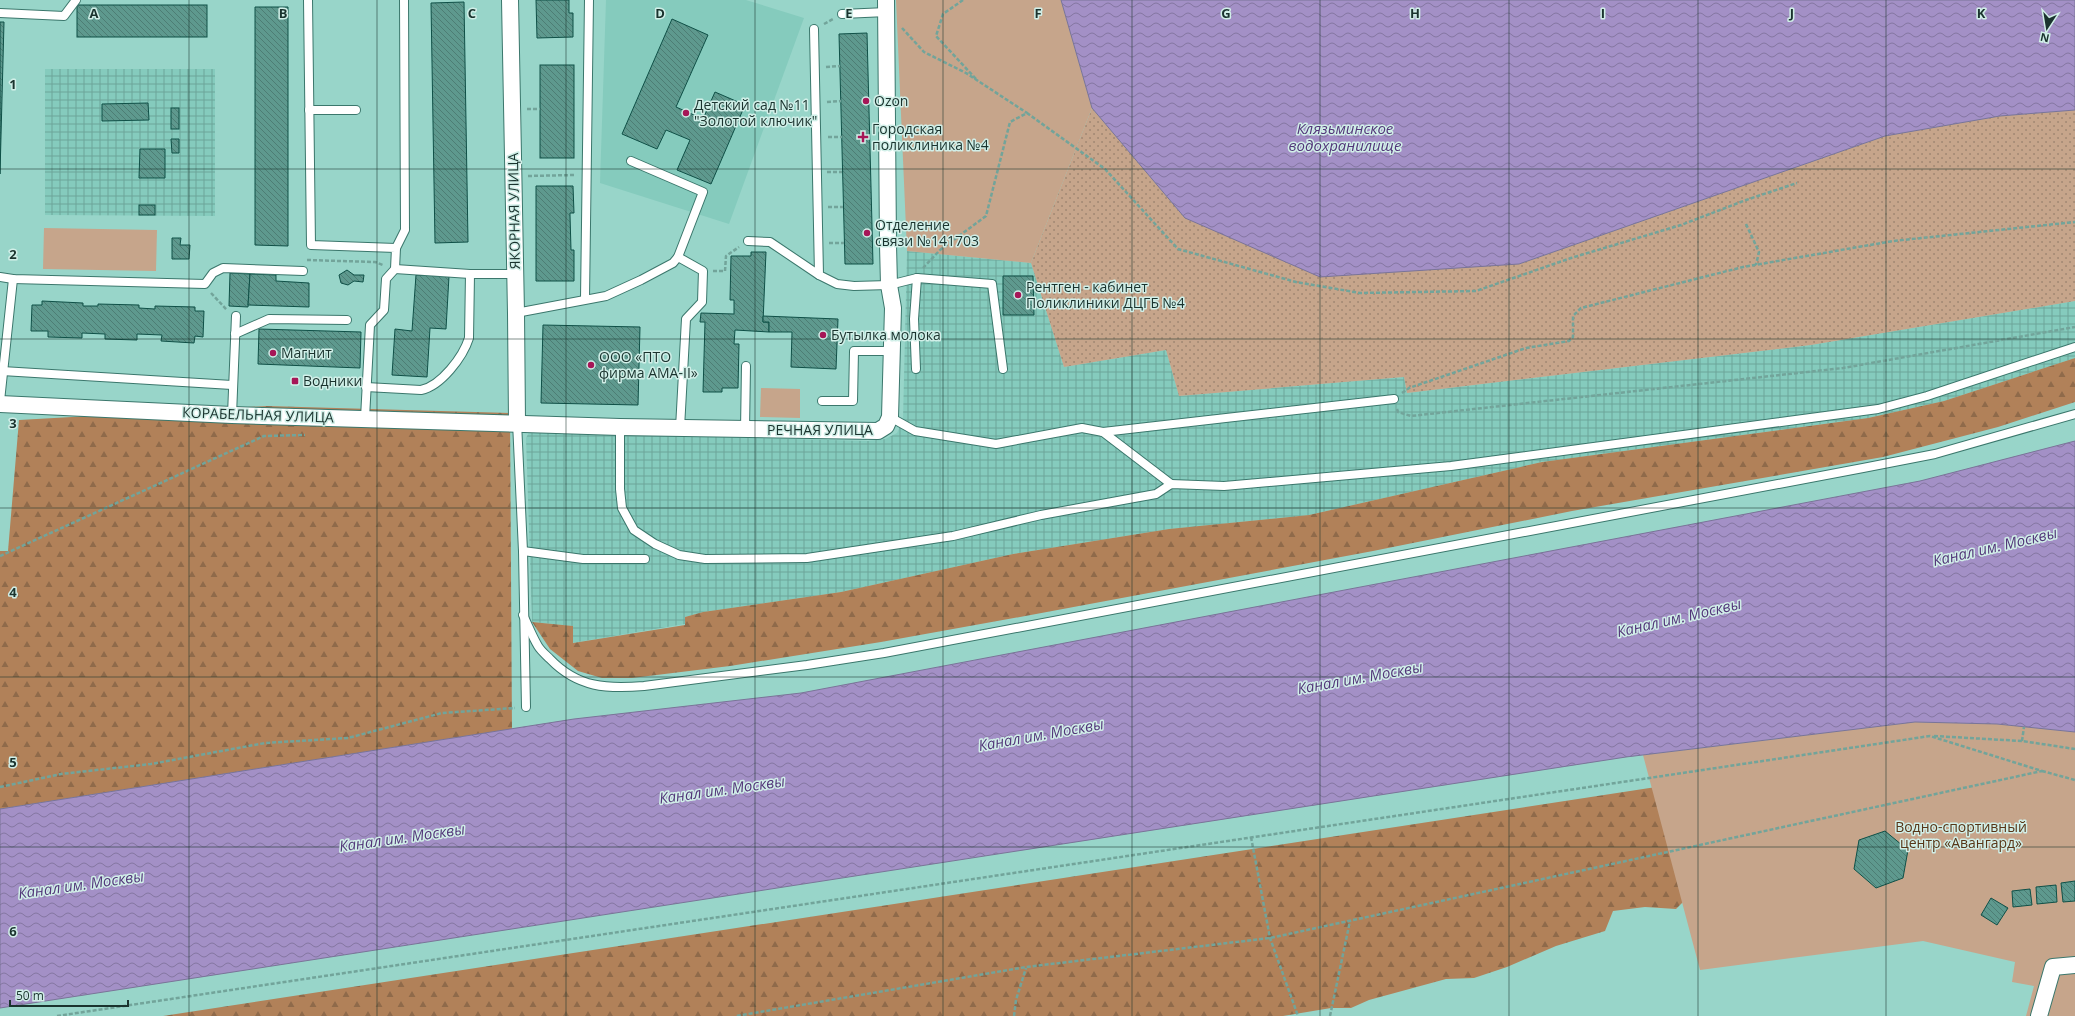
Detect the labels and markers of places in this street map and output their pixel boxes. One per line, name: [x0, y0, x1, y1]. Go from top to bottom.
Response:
place label: Ozon: [874, 91, 908, 110]
place label: Детский сад №11 "Золотой ключик": [694, 95, 817, 130]
marker: Ozon: [861, 96, 871, 106]
marker: Детский сад №11 "Золотой ключик": [681, 108, 691, 118]
place label: Городская поликлиника №4: [872, 119, 989, 154]
marker: Городская поликлиника №4: [857, 131, 869, 143]
place label: Отделение связи №141703: [875, 215, 979, 250]
marker: Отделение связи №141703: [862, 228, 872, 238]
place label: Рентген - кабинет Поликлиники ДЦГБ №4: [1026, 277, 1185, 312]
marker: Рентген - кабинет Поликлиники ДЦГБ №4: [1013, 290, 1023, 300]
place label: Бутылка молока: [831, 325, 941, 344]
marker: Бутылка молока: [818, 330, 828, 340]
place label: Магнит: [281, 343, 332, 362]
place label: ООО «ПТО фирма АМА-II»: [599, 347, 698, 382]
marker: Магнит: [268, 348, 278, 358]
marker: ООО «ПТО фирма АМА-II»: [586, 360, 596, 370]
place label: Водники: [303, 371, 362, 390]
marker: Водники: [290, 376, 300, 386]

